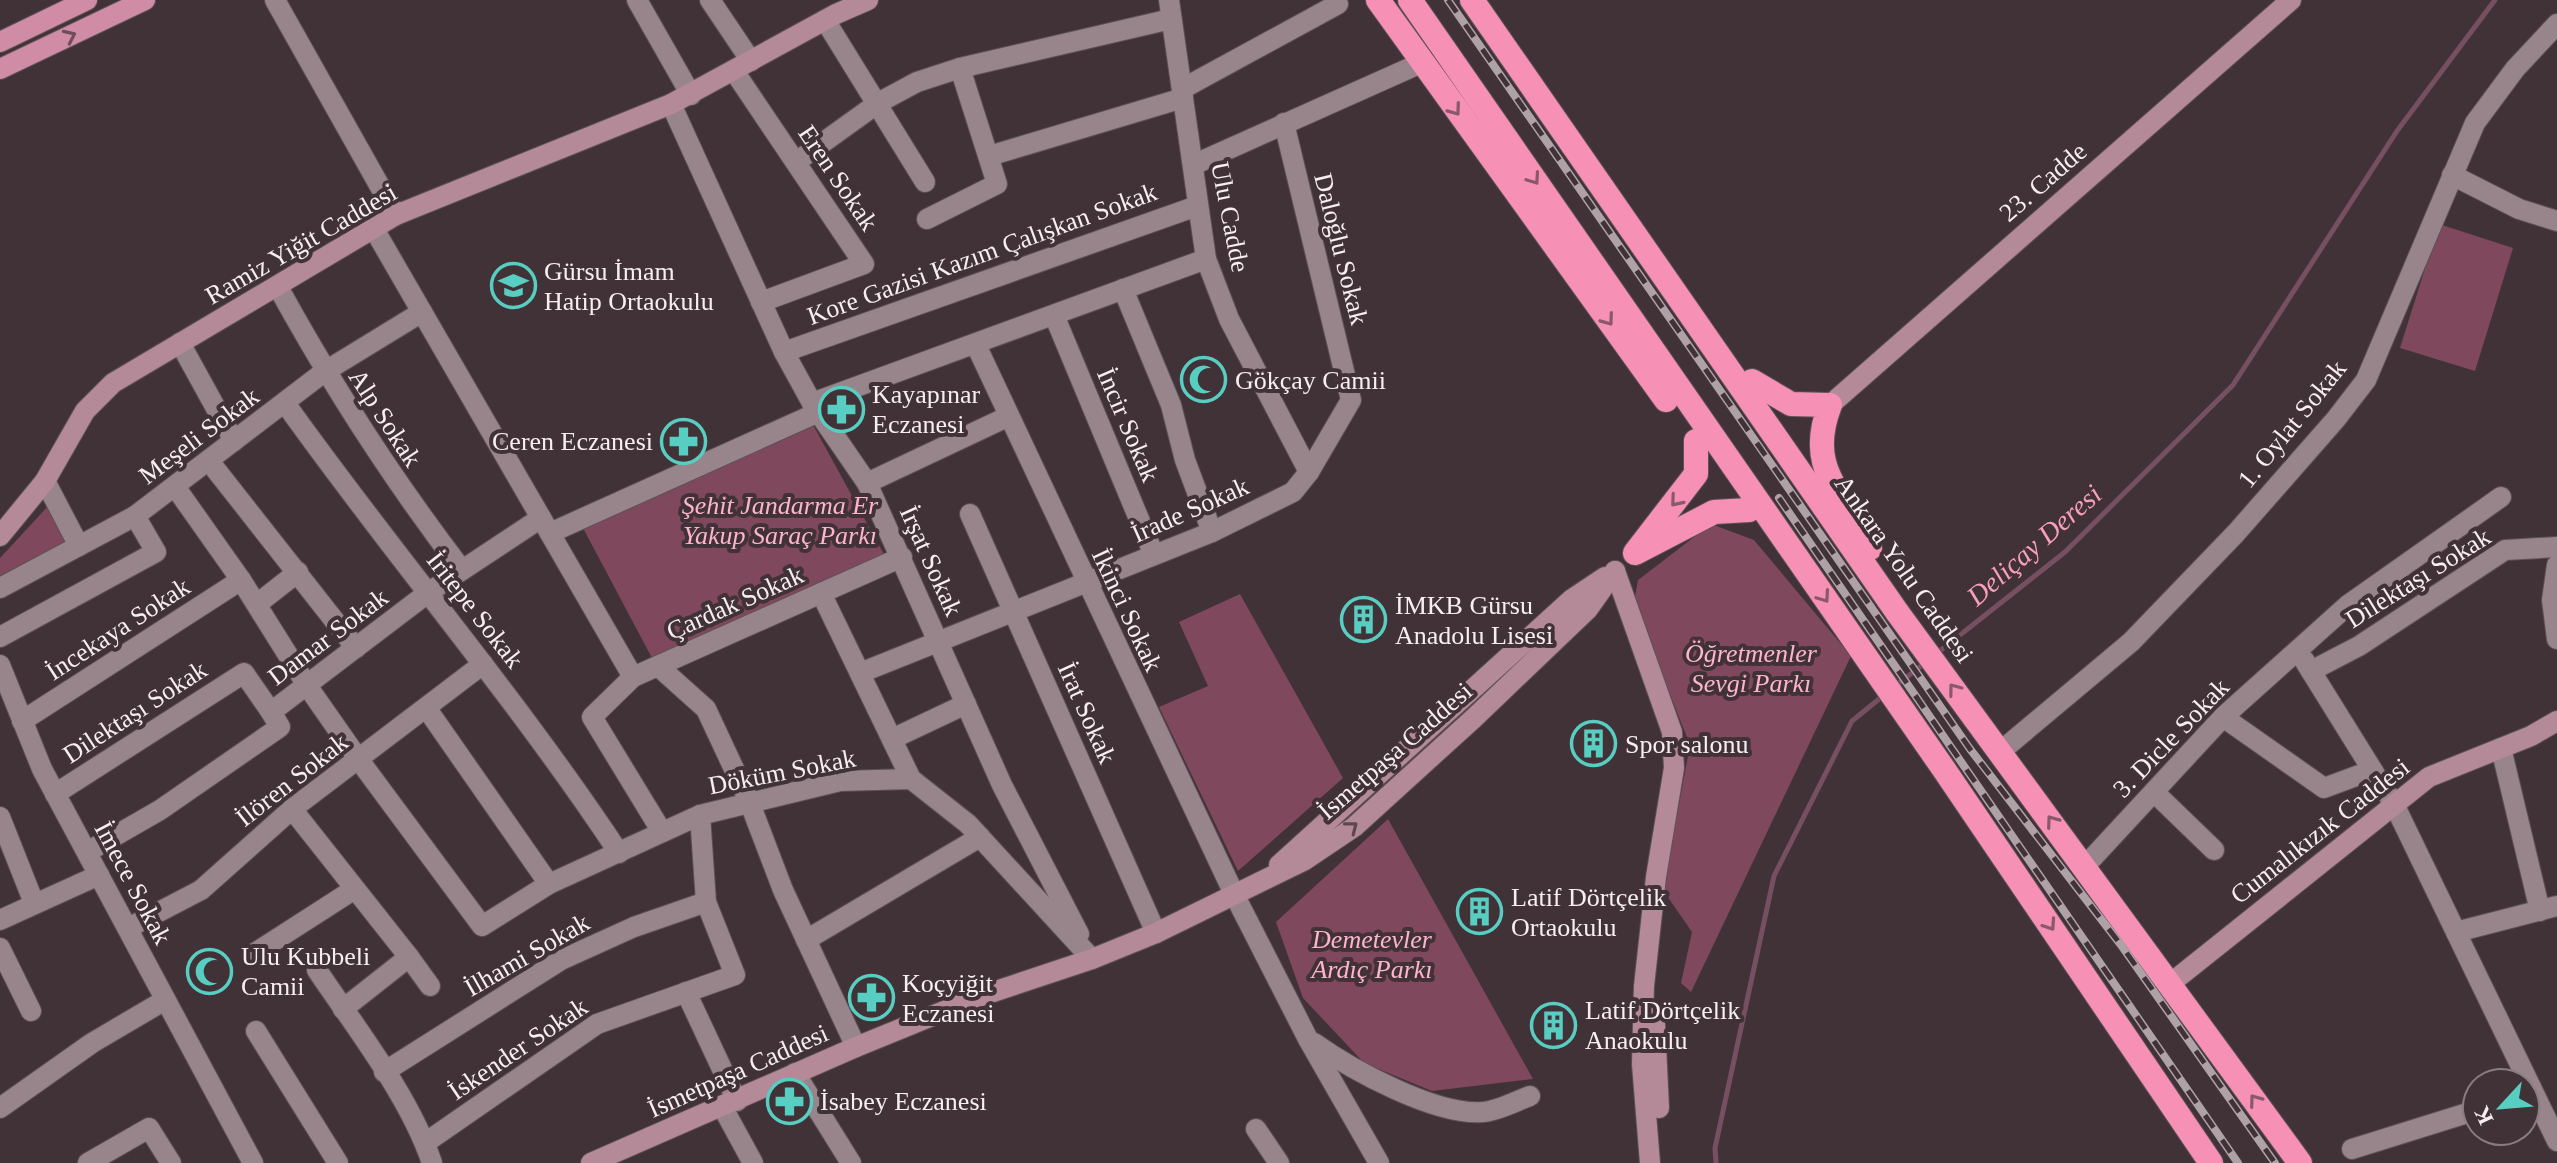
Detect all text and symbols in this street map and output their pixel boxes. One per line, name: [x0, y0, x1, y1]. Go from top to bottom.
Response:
one-way arrow: [62, 30, 77, 46]
one-way arrow: [1445, 101, 1460, 115]
street label: Eren Sokak: [792, 120, 884, 236]
street label: 23. Cadde: [1994, 136, 2092, 228]
street label: Ulu Cadde: [1205, 159, 1255, 275]
street label: Daloğlu Sokak: [1308, 170, 1374, 328]
one-way arrow: [1524, 171, 1539, 185]
street label: Kore Gazisi Kazım Çalışkan Sokak: [803, 177, 1161, 331]
street label: Ramiz Yiğit Caddesi: [200, 178, 402, 310]
place label: Gürsu İmam Hatip Ortaokulu: [544, 257, 714, 316]
school or university icon: Gürsu İmam Hatip Ortaokulu: [489, 262, 537, 310]
one-way arrow: [1598, 311, 1613, 326]
street label: 1. Oylat Sokak: [2232, 355, 2352, 493]
mosque icon: Gökçay Camii: [1180, 356, 1228, 404]
street label: Alp Sokak: [343, 364, 427, 472]
street label: İncir Sokak: [1091, 364, 1165, 486]
place label: Gökçay Camii: [1235, 366, 1386, 395]
place label: Kayapınar Eczanesi: [872, 380, 981, 439]
street label: Meşeli Sokak: [133, 382, 265, 490]
pharmacy icon: Kayapınar Eczanesi: [817, 385, 865, 433]
pharmacy icon: Ceren Eczanesi: [660, 417, 708, 465]
place label: Ceren Eczanesi: [492, 427, 653, 456]
street label: Ankara Yolu Caddesi: [1829, 470, 1979, 668]
street label: İrade Sokak: [1127, 471, 1253, 549]
water label: Deliçay Deresi: [1960, 478, 2107, 612]
park label: Şehit Jandarma Er Yakup Saraç Parkı: [682, 491, 879, 550]
one-way arrow: [1671, 492, 1686, 507]
street label: İrşat Sokak: [894, 501, 968, 621]
street label: Dilektaşı Sokak: [2340, 522, 2496, 634]
street label: İkinci Sokak: [1086, 544, 1168, 676]
street label: İritepe Sokak: [421, 546, 529, 674]
street label: Çardak Sokak: [662, 560, 808, 646]
street label: İncekaya Sokak: [41, 572, 195, 686]
street label: Damar Sokak: [262, 583, 394, 691]
one-way arrow: [1814, 589, 1829, 603]
place label: İMKB Gürsu Anadolu Lisesi: [1395, 591, 1553, 650]
building icon: İMKB Gürsu Anadolu Lisesi: [1340, 596, 1388, 644]
park label: Öğretmenler Sevgi Parkı: [1685, 639, 1818, 698]
street label: Dilektaşı Sokak: [58, 655, 212, 769]
street label: İrat Sokak: [1052, 658, 1122, 768]
street label: 3. Dicle Sokak: [2107, 673, 2235, 803]
street label: İsmetpaşa Caddesi: [1312, 676, 1478, 826]
one-way arrow: [1950, 683, 1964, 698]
building icon: Spor salonu: [1570, 720, 1618, 768]
street label: İlören Sokak: [230, 727, 354, 833]
place label: Spor salonu: [1625, 730, 1749, 759]
street label: Döküm Sokak: [706, 744, 858, 800]
street label: Cumalıkızık Caddesi: [2225, 752, 2415, 910]
one-way arrow: [2048, 816, 2062, 830]
street label: İmece Sokak: [89, 817, 177, 949]
one-way arrow: [1343, 823, 1357, 837]
place label: Latif Dörtçelik Ortaokulu: [1511, 883, 1666, 942]
building icon: Latif Dörtçelik Ortaokulu: [1456, 888, 1504, 936]
street label: İlhami Sokak: [459, 908, 595, 1002]
one-way arrow: [2040, 916, 2055, 930]
park label: Demetevler Ardıç Parkı: [1309, 925, 1433, 984]
place label: Ulu Kubbeli Camii: [241, 942, 370, 1001]
mosque icon: Ulu Kubbeli Camii: [186, 947, 234, 995]
place label: Koçyiğit Eczanesi: [902, 969, 994, 1028]
pharmacy icon: Koçyiğit Eczanesi: [847, 974, 895, 1022]
street label: İskender Sokak: [443, 992, 593, 1106]
place label: Latif Dörtçelik Anaokulu: [1585, 996, 1740, 1055]
building icon: Latif Dörtçelik Anaokulu: [1530, 1001, 1578, 1049]
street label: İsmetpaşa Caddesi: [643, 1018, 833, 1124]
north arrow: [2461, 1067, 2541, 1147]
pharmacy icon: İsabey Eczanesi: [765, 1077, 813, 1125]
place label: İsabey Eczanesi: [820, 1087, 987, 1116]
one-way arrow: [2250, 1094, 2264, 1108]
text: K: [2468, 1102, 2498, 1129]

